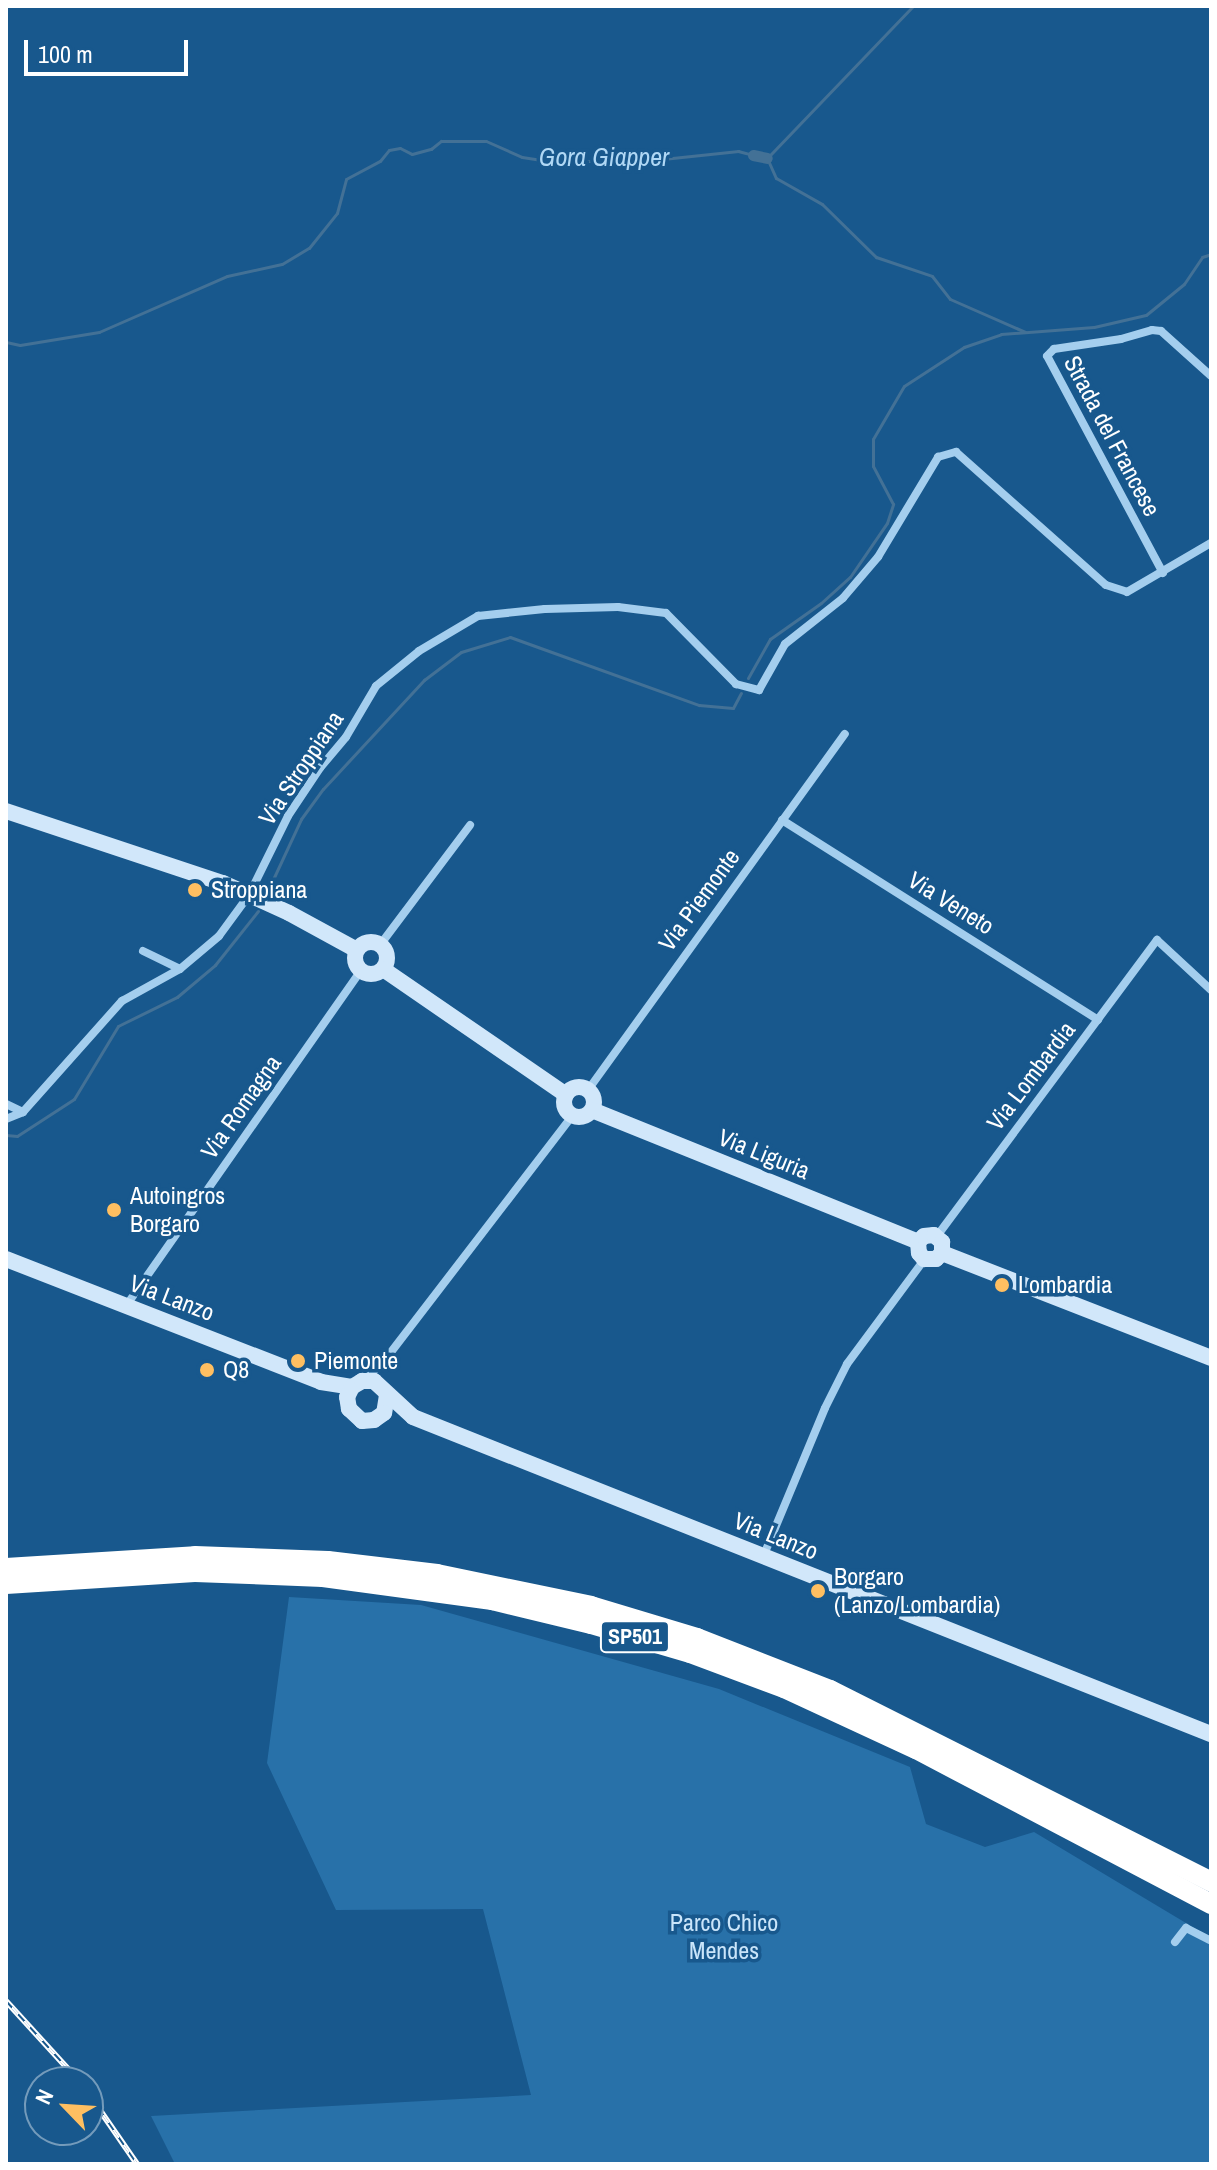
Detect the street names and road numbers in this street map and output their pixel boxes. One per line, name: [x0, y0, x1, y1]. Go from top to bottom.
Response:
street label: Strada del Francese: [1058, 351, 1166, 521]
street label: Via Stroppiana: [252, 706, 350, 830]
street label: Via Piemonte: [652, 843, 746, 957]
street label: Via Veneto: [903, 865, 999, 941]
street label: Via Lombardia: [981, 1016, 1081, 1136]
street label: Via Romagna: [195, 1050, 287, 1164]
street label: Via Liguria: [714, 1123, 814, 1185]
street label: Via Lanzo: [126, 1269, 218, 1327]
street label: Via Lanzo: [730, 1506, 822, 1566]
road number: SP501: [599, 1619, 671, 1655]

